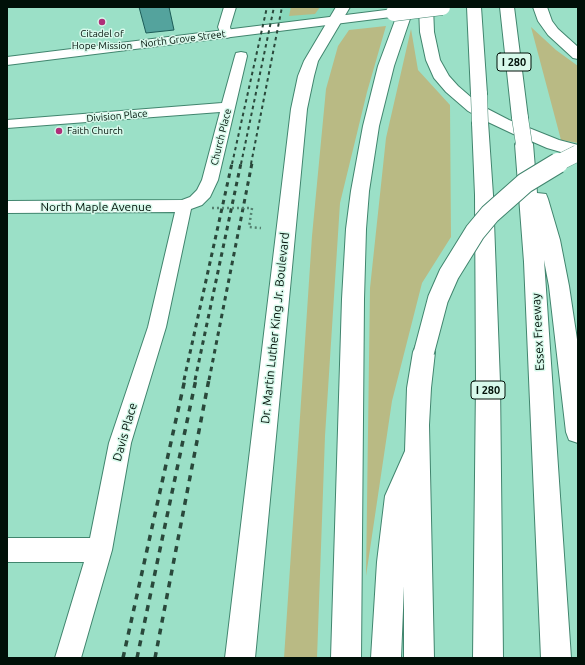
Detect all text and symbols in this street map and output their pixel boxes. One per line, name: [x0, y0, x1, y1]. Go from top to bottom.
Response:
marker: Citadel of Hope Mission: [97, 17, 107, 27]
place label: Citadel of Hope Mission: [72, 28, 132, 52]
street label: North Grove Street: [140, 28, 226, 50]
road number: I 280: [497, 53, 531, 71]
street label: Division Place: [86, 107, 148, 125]
street label: Church Place: [208, 107, 234, 167]
place label: Faith Church: [67, 125, 123, 137]
marker: Faith Church: [54, 126, 64, 136]
street label: North Maple Avenue: [40, 200, 152, 214]
street label: Dr. Martin Luther King Jr. Boulevard: [258, 232, 292, 424]
street label: Essex Freeway: [529, 293, 547, 371]
road number: I 280: [471, 381, 505, 399]
street label: Davis Place: [110, 401, 140, 463]

